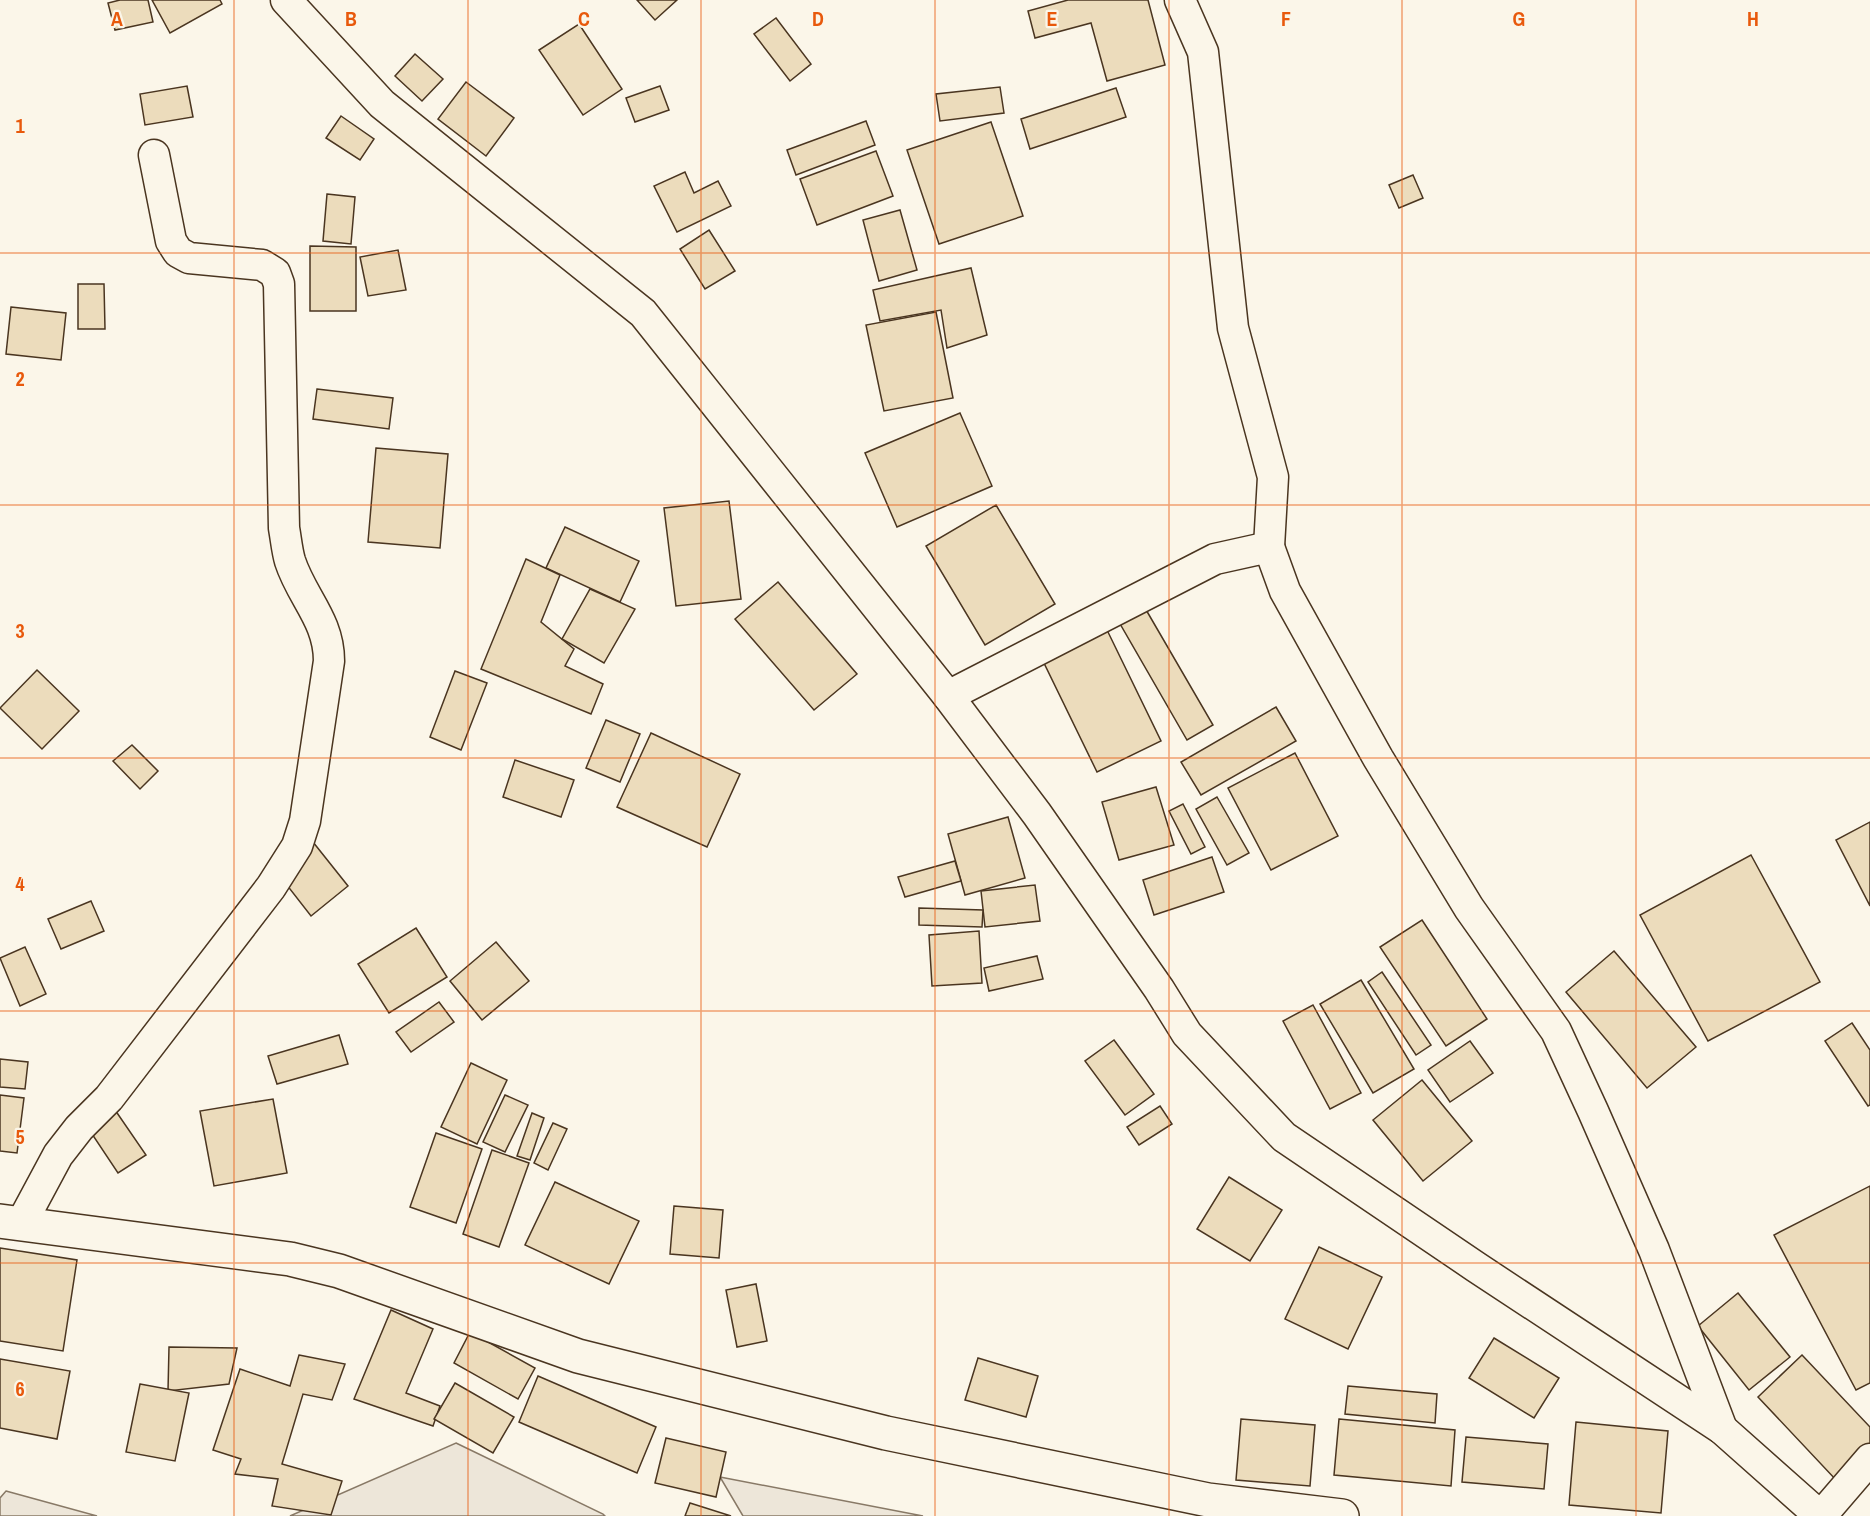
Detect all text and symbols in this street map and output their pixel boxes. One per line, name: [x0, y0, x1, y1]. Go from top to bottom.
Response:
text: A: [111, 5, 123, 32]
text: B: [345, 5, 357, 32]
text: C: [578, 5, 590, 32]
text: D: [812, 5, 824, 32]
text: E: [1047, 5, 1058, 32]
text: F: [1281, 5, 1291, 32]
text: G: [1513, 5, 1525, 32]
text: H: [1747, 5, 1759, 32]
text: 1: [15, 112, 25, 139]
text: 2: [15, 365, 25, 392]
text: 3: [15, 617, 25, 644]
text: 4: [15, 870, 25, 897]
text: 5: [15, 1123, 25, 1150]
text: 6: [15, 1375, 25, 1402]

